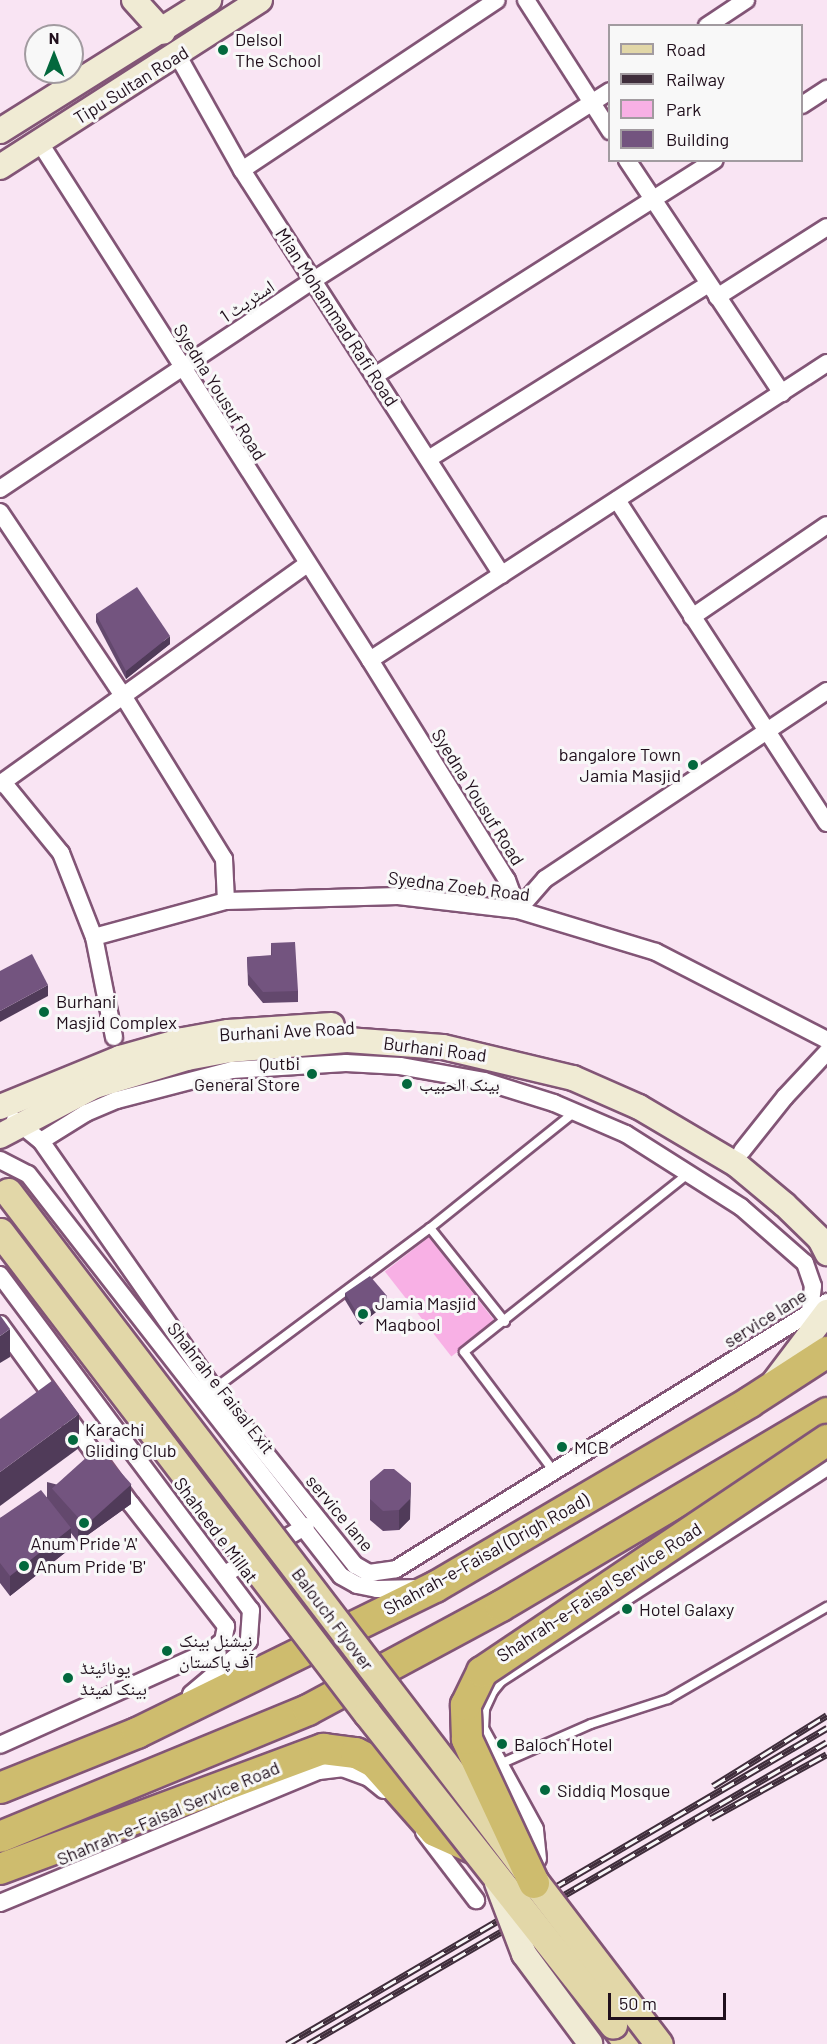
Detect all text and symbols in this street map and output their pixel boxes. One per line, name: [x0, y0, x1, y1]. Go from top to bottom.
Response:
north arrow: [24, 24, 84, 84]
legend: [608, 24, 803, 162]
text: N: [49, 28, 59, 47]
place label: Delsol The School: [235, 29, 321, 72]
text: Road: [666, 38, 706, 60]
street label: Tipu Sultan Road: [70, 41, 192, 129]
marker: Delsol The School: [216, 43, 230, 57]
text: Railway: [666, 68, 725, 90]
text: Park: [666, 98, 701, 120]
text: Building: [666, 128, 729, 150]
street label: Mian Mohammad Rafi Road: [271, 224, 403, 410]
street label: اسٹریٹ 1: [216, 275, 278, 327]
street label: Syedna Yousuf Road: [169, 320, 271, 464]
street label: Syedna Yousuf Road: [427, 725, 529, 869]
place label: bangalore Town Jamia Masjid: [559, 744, 681, 786]
marker: bangalore Town Jamia Masjid: [686, 758, 700, 772]
street label: Syedna Zoeb Road: [387, 867, 531, 905]
place label: Burhani Masjid Complex: [56, 991, 177, 1034]
marker: Burhani Masjid Complex: [37, 1005, 51, 1019]
street label: Burhani Ave Road: [219, 1017, 355, 1045]
street label: Burhani Road: [382, 1032, 488, 1066]
place label: Qutbi General Store: [194, 1053, 300, 1096]
marker: Qutbi General Store: [305, 1067, 319, 1081]
place label: بينک الحبيب: [419, 1073, 500, 1095]
marker: بينک الحبيب: [400, 1077, 414, 1091]
street label: service lane: [720, 1284, 810, 1352]
place label: Jamia Masjid Maqbool: [375, 1293, 476, 1336]
marker: Jamia Masjid Maqbool: [356, 1307, 370, 1321]
street label: Shahrah e Faisal Exit: [163, 1318, 279, 1458]
place label: Karachi Gliding Club: [85, 1419, 177, 1462]
marker: Karachi Gliding Club: [66, 1433, 80, 1447]
place label: MCB: [574, 1436, 609, 1458]
marker: MCB: [555, 1440, 569, 1454]
street label: service lane: [302, 1470, 378, 1556]
street label: Shaheed e Millat: [169, 1473, 263, 1587]
street label: Shahrah-e-Faisal (Drigh Road): [379, 1488, 593, 1620]
marker: Anum Pride 'A': [77, 1516, 91, 1530]
street label: Shahrah-e-Faisal Service Road: [493, 1518, 705, 1666]
place label: Anum Pride 'A': [31, 1532, 137, 1554]
place label: Anum Pride 'B': [36, 1555, 146, 1577]
marker: Anum Pride 'B': [17, 1559, 31, 1573]
street label: Balouch Flyover: [287, 1563, 379, 1675]
place label: Hotel Galaxy: [639, 1598, 734, 1620]
marker: Hotel Galaxy: [620, 1602, 634, 1616]
place label: نیشنل بینک آف پاکستان: [179, 1630, 254, 1672]
marker: نیشنل بینک آف پاکستان: [160, 1644, 174, 1658]
place label: یونائیٹڈ بینک لمیٹڈ: [80, 1657, 147, 1700]
marker: یونائیٹڈ بینک لمیٹڈ: [61, 1671, 75, 1685]
place label: Baloch Hotel: [514, 1733, 612, 1755]
marker: Baloch Hotel: [495, 1737, 509, 1751]
street label: Shahrah-e-Faisal Service Road: [53, 1756, 283, 1870]
place label: Siddiq Mosque: [557, 1779, 670, 1801]
marker: Siddiq Mosque: [538, 1783, 552, 1797]
scale bar: [611, 1981, 730, 2019]
text: 50 m: [619, 1992, 657, 2014]

